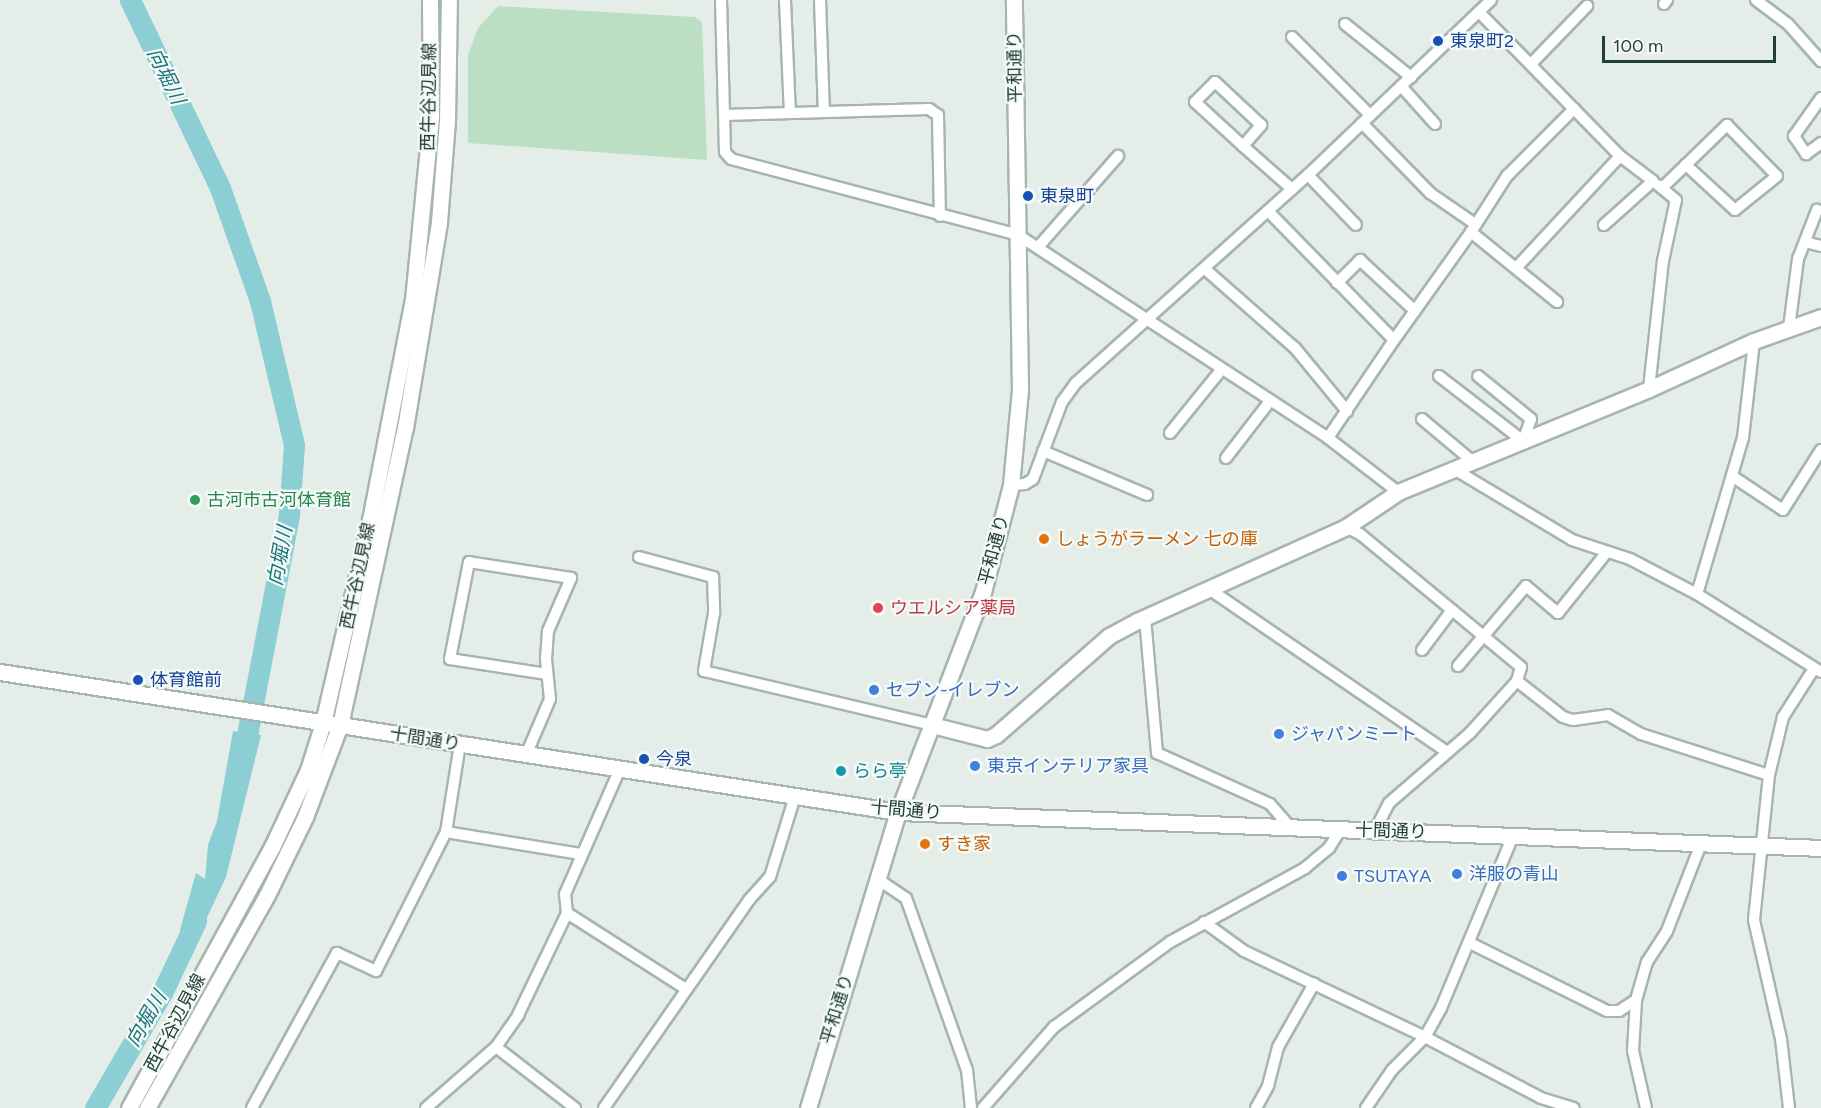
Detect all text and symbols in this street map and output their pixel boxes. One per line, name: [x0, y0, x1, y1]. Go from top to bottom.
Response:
scale bar: [1605, 24, 1779, 62]
place label: 東泉町2: [1450, 30, 1514, 52]
street label: 平和通り: [1004, 31, 1026, 103]
marker: 東泉町2: [1431, 34, 1445, 48]
text: 100 m: [1613, 35, 1663, 57]
street label: 西牛谷辺見線: [417, 43, 441, 151]
water label: 向堀川: [142, 44, 190, 108]
place label: 東泉町: [1040, 185, 1094, 207]
marker: 東泉町: [1021, 189, 1035, 203]
place label: 古河市古河体育館: [207, 489, 351, 511]
marker: 古河市古河体育館: [188, 493, 202, 507]
street label: 平和通り: [974, 512, 1014, 588]
street label: 西牛谷辺見線: [336, 521, 380, 631]
water label: 向堀川: [263, 524, 297, 588]
place label: しょうがラーメン 七の庫: [1056, 528, 1258, 550]
marker: しょうがラーメン 七の庫: [1037, 532, 1051, 546]
place label: ウエルシア薬局: [890, 597, 1016, 619]
marker: ウエルシア薬局: [871, 601, 885, 615]
place label: 体育館前: [150, 669, 222, 691]
marker: 体育館前: [131, 673, 145, 687]
place label: セブン-イレブン: [886, 679, 1020, 701]
marker: セブン-イレブン: [867, 683, 881, 697]
street label: 十間通り: [388, 723, 462, 755]
place label: ジャパンミート: [1291, 723, 1417, 745]
marker: ジャパンミート: [1272, 727, 1286, 741]
place label: 今泉: [656, 748, 692, 770]
marker: 今泉: [637, 752, 651, 766]
place label: 東京インテリア家具: [987, 755, 1149, 777]
marker: 東京インテリア家具: [968, 759, 982, 773]
place label: らら亭: [853, 760, 907, 782]
marker: らら亭: [834, 764, 848, 778]
street label: 十間通り: [869, 796, 943, 824]
street label: 十間通り: [1355, 819, 1427, 843]
place label: すき家: [937, 833, 991, 855]
marker: すき家: [918, 837, 932, 851]
place label: 洋服の青山: [1469, 863, 1559, 885]
place label: TSUTAYA: [1354, 865, 1431, 887]
marker: 洋服の青山: [1450, 867, 1464, 881]
marker: TSUTAYA: [1335, 869, 1349, 883]
street label: 西牛谷辺見線: [140, 970, 210, 1076]
street label: 平和通り: [816, 971, 858, 1047]
water label: 向堀川: [121, 987, 171, 1051]

